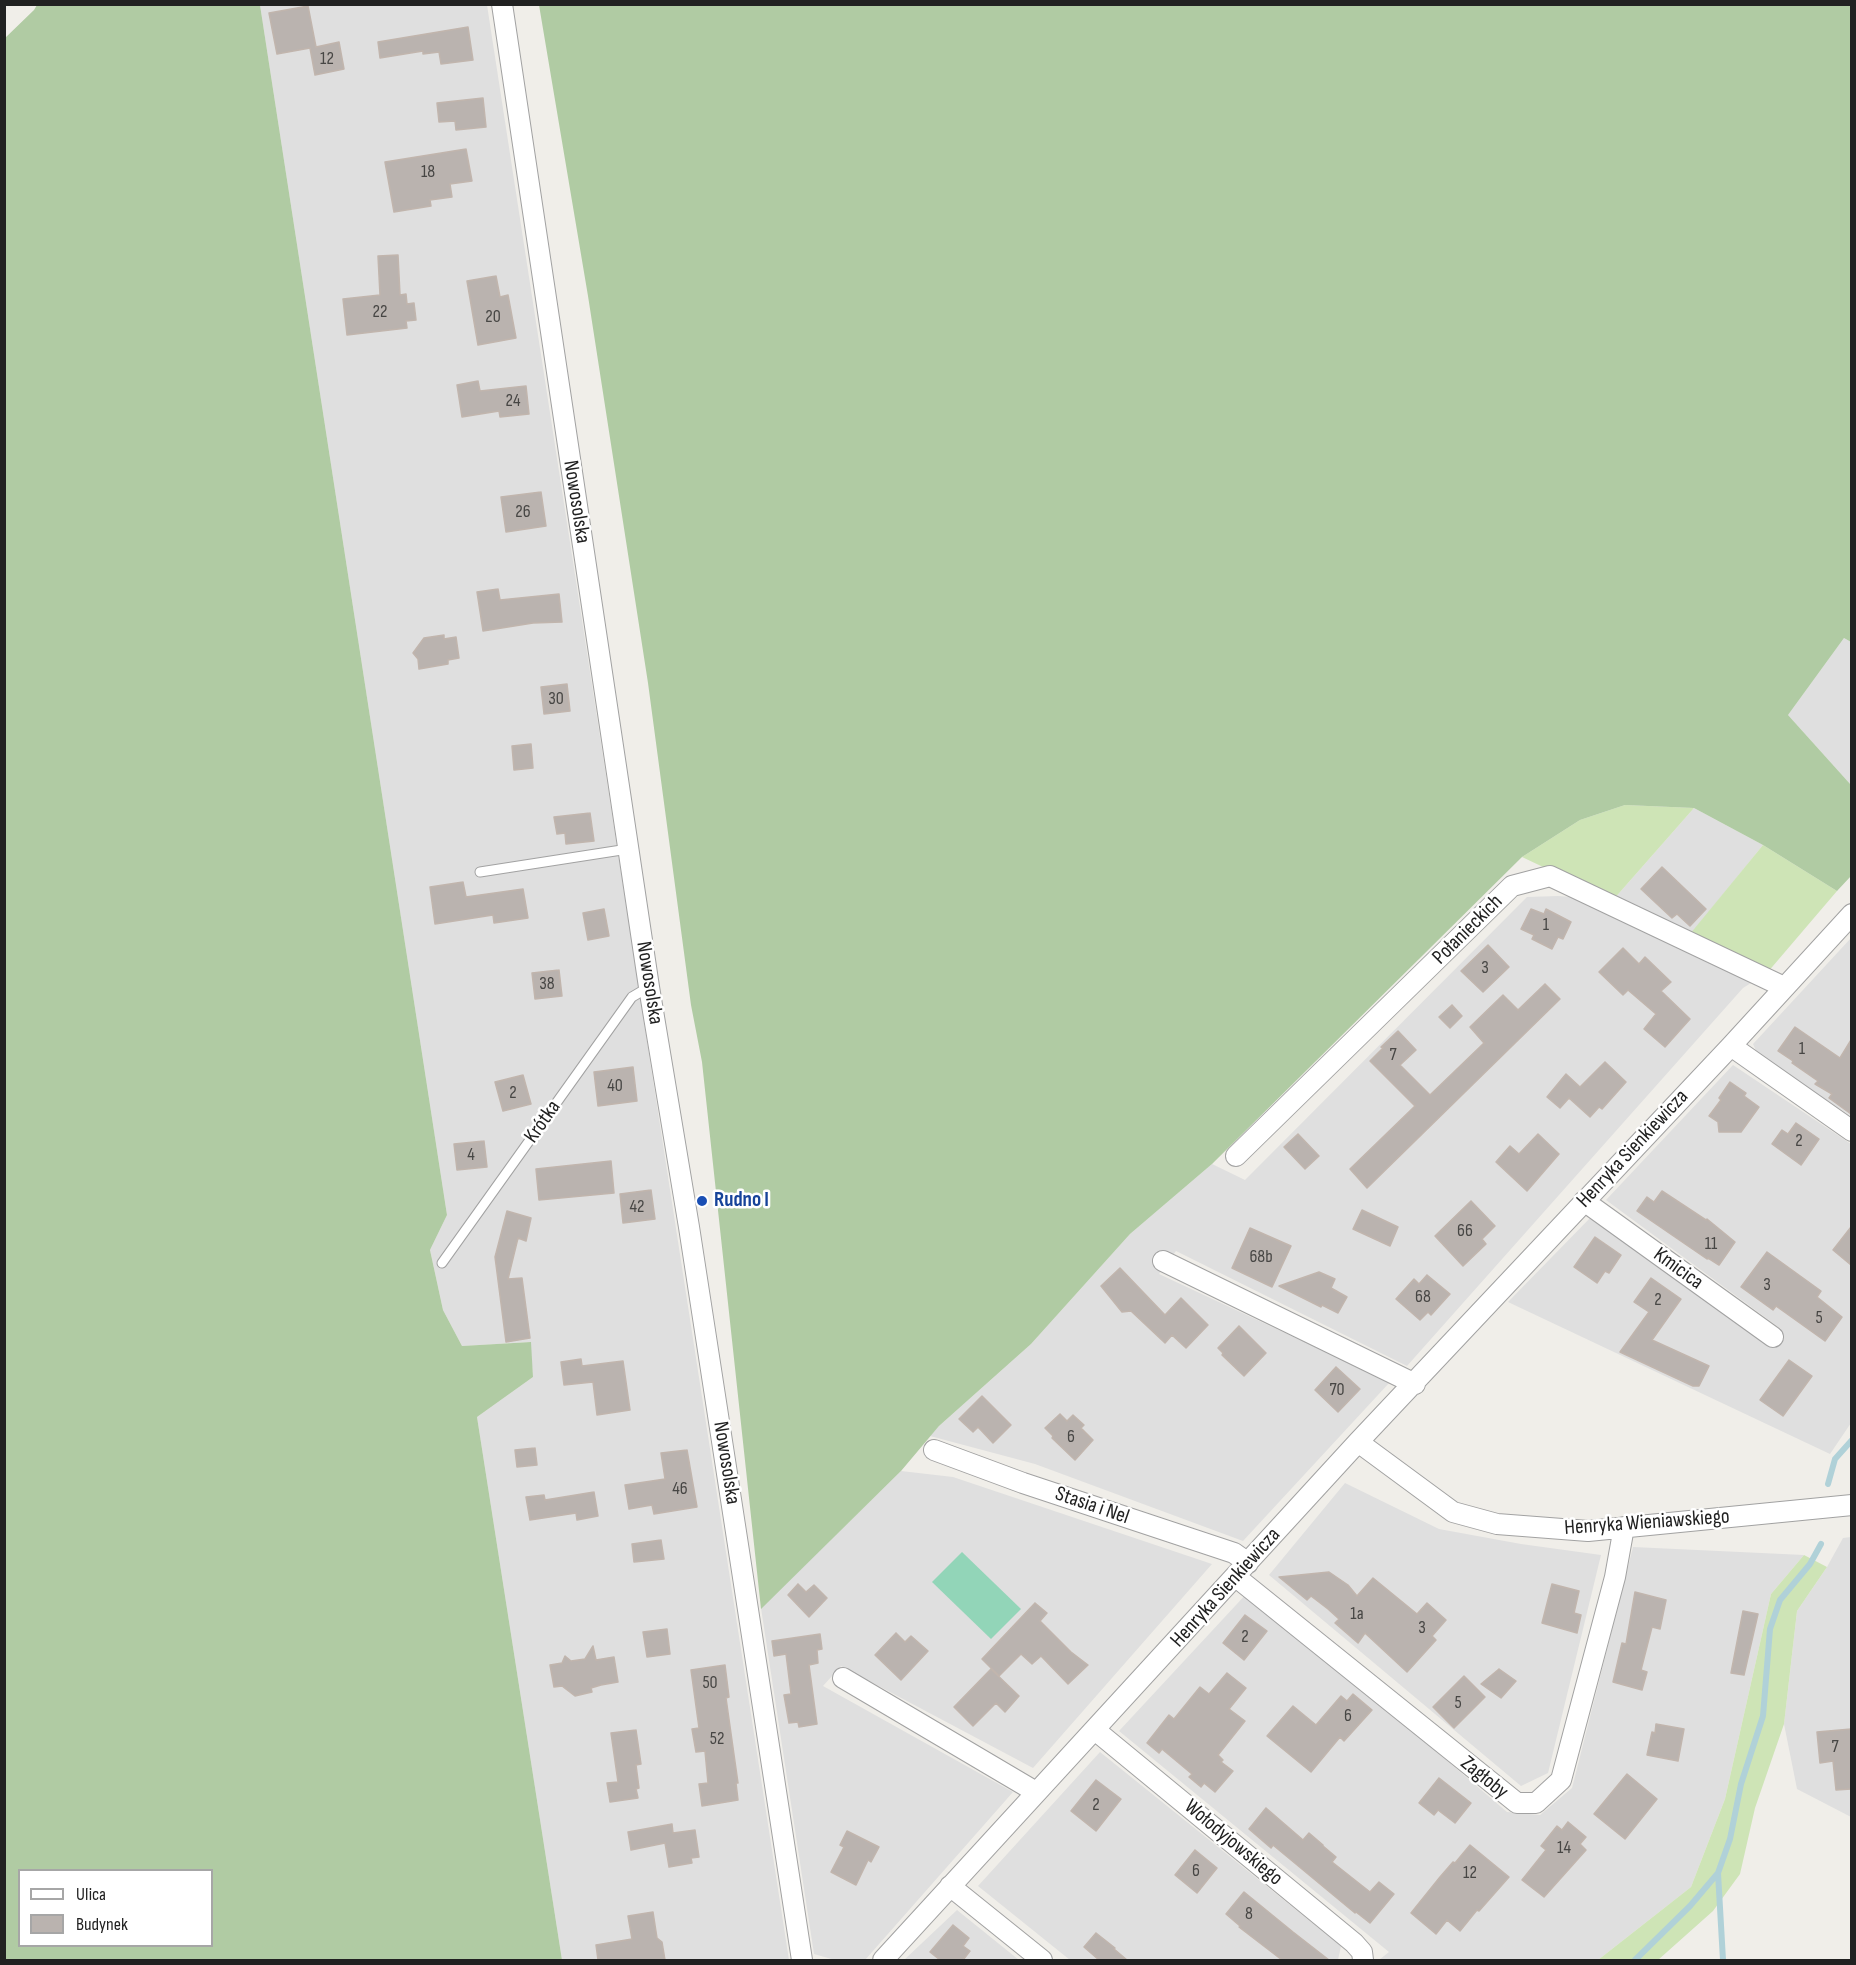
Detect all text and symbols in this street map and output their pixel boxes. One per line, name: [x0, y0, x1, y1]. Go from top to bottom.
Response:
house number: 12: [320, 48, 334, 70]
house number: 18: [421, 161, 435, 183]
house number: 22: [373, 301, 387, 323]
house number: 20: [485, 306, 501, 328]
house number: 24: [506, 390, 520, 412]
street label: Nowosolska: [557, 459, 595, 545]
house number: 26: [515, 501, 531, 523]
house number: 30: [548, 688, 564, 710]
street label: Połanieckich: [1428, 890, 1508, 970]
house number: 1: [1543, 914, 1549, 936]
street label: Nowosolska: [630, 940, 668, 1026]
house number: 3: [1481, 957, 1489, 979]
house number: 38: [539, 973, 555, 995]
house number: 1: [1799, 1038, 1805, 1060]
house number: 7: [1389, 1044, 1397, 1066]
house number: 40: [607, 1075, 623, 1097]
house number: 2: [509, 1082, 517, 1104]
street label: Henryka Sienkiewicza: [1572, 1085, 1694, 1213]
street label: Krótka: [519, 1096, 567, 1148]
house number: 2: [1795, 1130, 1803, 1152]
house number: 4: [467, 1144, 475, 1166]
place label: Rudno I: [714, 1188, 769, 1214]
marker: Rudno I: [695, 1194, 709, 1208]
house number: 42: [629, 1196, 645, 1218]
house number: 66: [1457, 1220, 1473, 1242]
house number: 11: [1705, 1233, 1717, 1255]
street label: Kmicica: [1648, 1243, 1708, 1295]
house number: 68b: [1249, 1246, 1273, 1268]
house number: 3: [1763, 1274, 1771, 1296]
house number: 68: [1415, 1286, 1431, 1308]
house number: 2: [1654, 1289, 1662, 1311]
house number: 5: [1815, 1307, 1823, 1329]
house number: 70: [1329, 1379, 1345, 1401]
street label: Nowosolska: [707, 1420, 745, 1506]
house number: 6: [1067, 1426, 1075, 1448]
house number: 46: [672, 1478, 688, 1500]
street label: Stasia i Nel: [1052, 1482, 1132, 1530]
street label: Henryka Wieniawskiego: [1564, 1505, 1730, 1541]
street label: Henryka Sienkiewicza: [1166, 1523, 1286, 1653]
house number: 1a: [1350, 1603, 1364, 1625]
house number: 3: [1418, 1617, 1426, 1639]
house number: 2: [1241, 1626, 1249, 1648]
house number: 50: [702, 1672, 718, 1694]
house number: 5: [1454, 1692, 1462, 1714]
house number: 6: [1344, 1705, 1352, 1727]
house number: 52: [710, 1728, 724, 1750]
house number: 7: [1831, 1736, 1839, 1758]
street label: Zagłoby: [1455, 1751, 1513, 1805]
house number: 2: [1092, 1794, 1100, 1816]
street label: Wołodyjowskiego: [1179, 1795, 1287, 1891]
house number: 14: [1557, 1837, 1571, 1859]
house number: 6: [1192, 1860, 1200, 1882]
house number: 12: [1463, 1862, 1477, 1884]
legend: [18, 1869, 213, 1947]
text: Ulica: [76, 1884, 106, 1905]
house number: 8: [1245, 1903, 1253, 1925]
text: Budynek: [76, 1914, 128, 1935]

